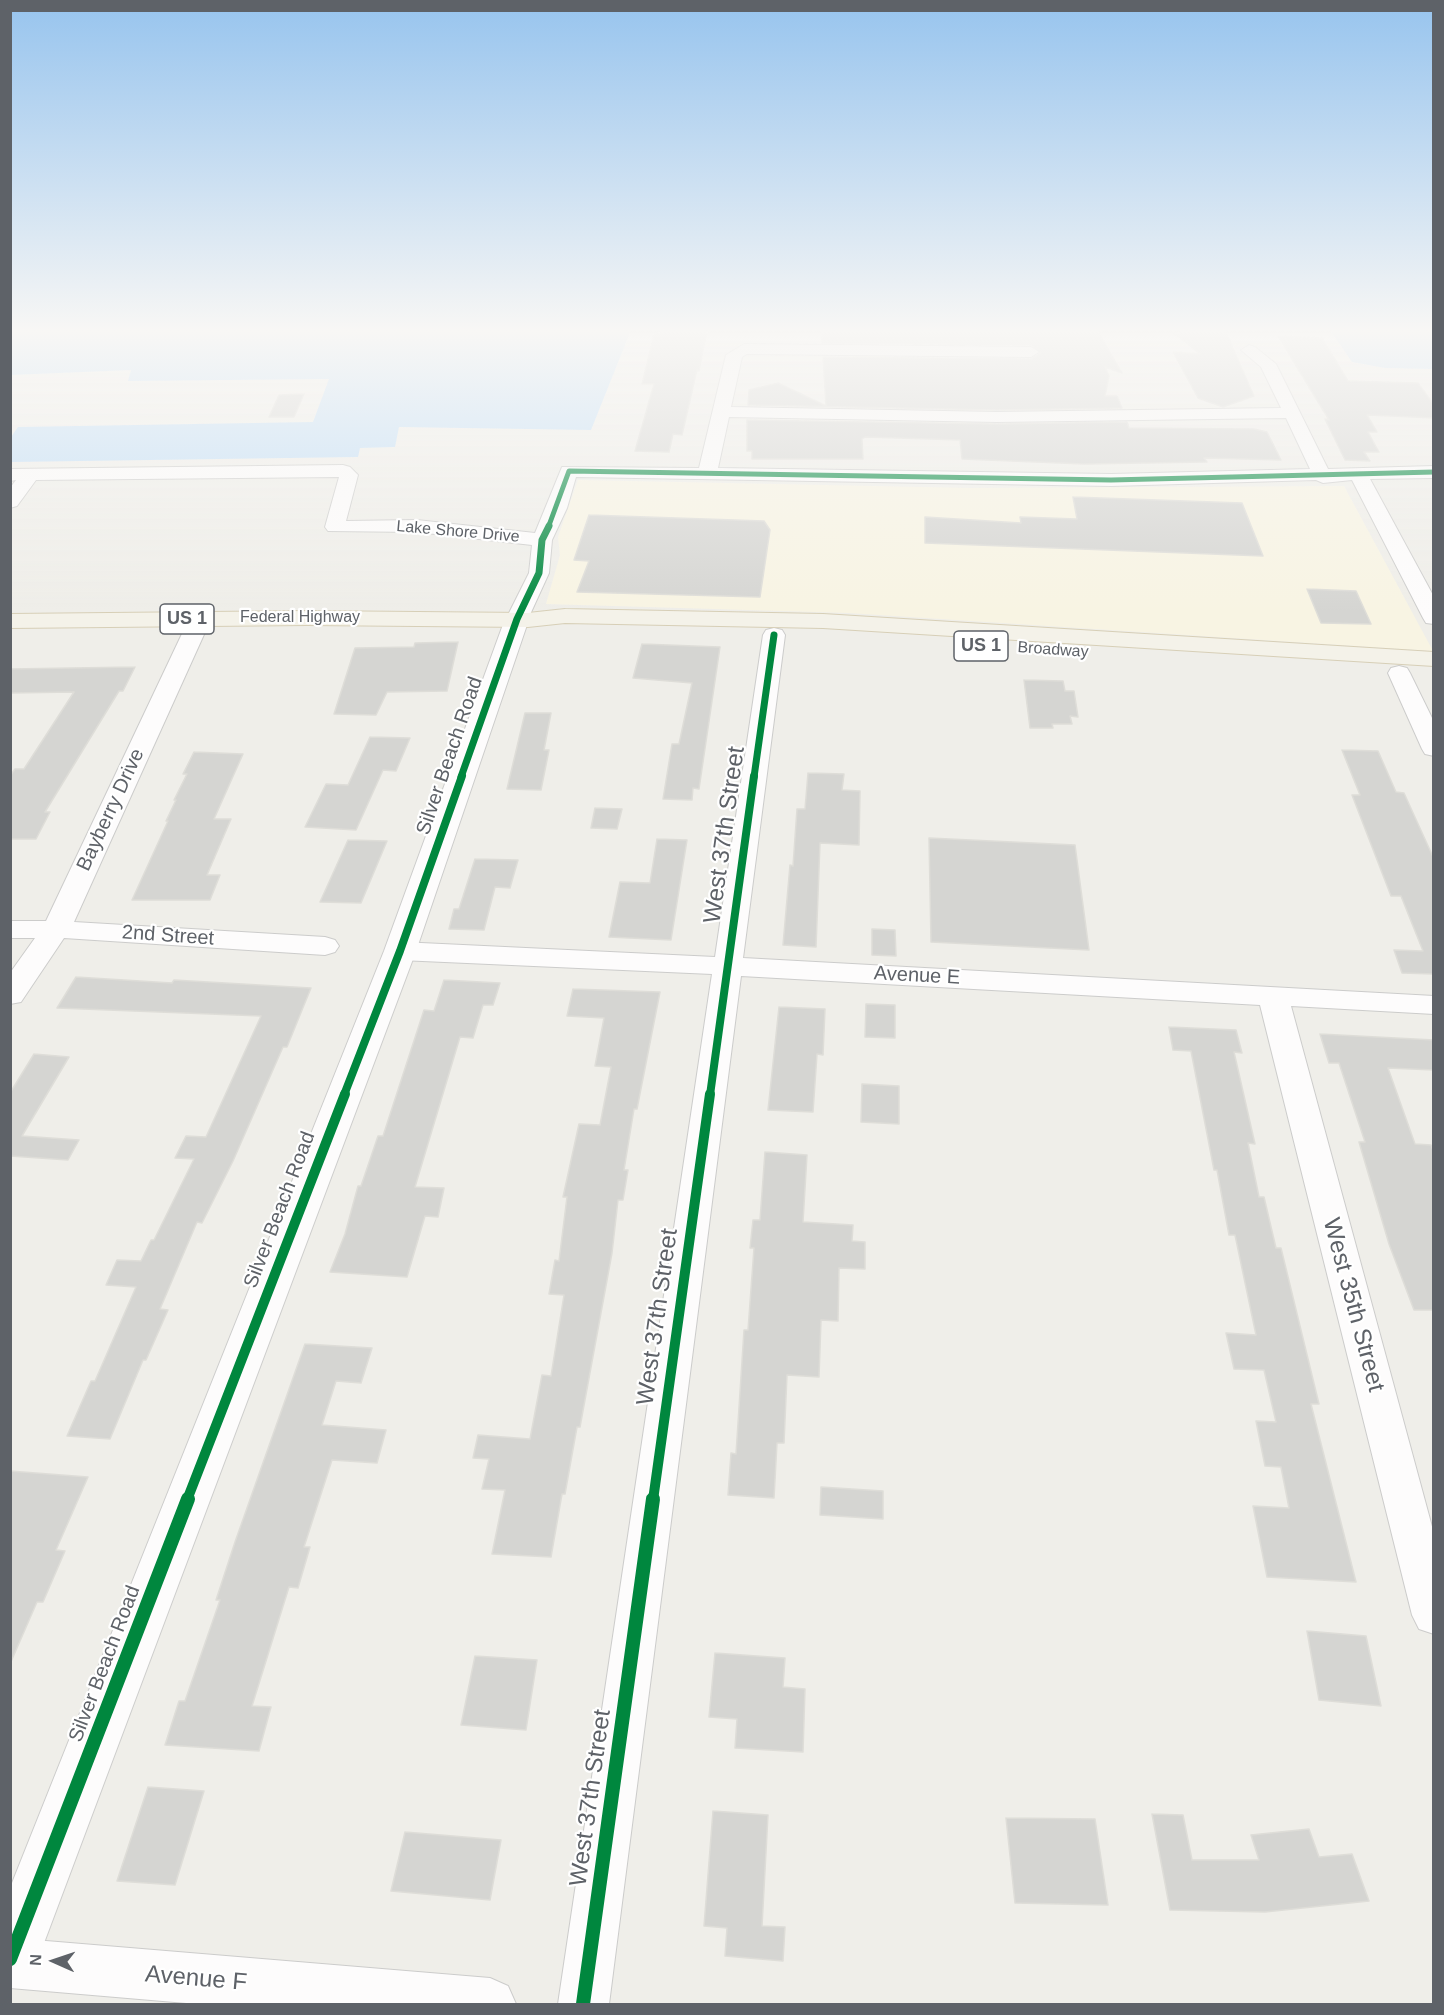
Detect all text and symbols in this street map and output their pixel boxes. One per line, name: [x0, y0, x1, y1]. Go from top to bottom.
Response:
street label: Lake Shore Drive: [396, 517, 520, 547]
road number: US 1: [160, 604, 214, 634]
street label: Federal Highway: [240, 608, 360, 628]
road number: US 1: [954, 631, 1008, 661]
street label: Broadway: [1017, 638, 1089, 662]
street label: Silver Beach Road: [412, 674, 488, 838]
street label: Bayberry Drive: [72, 745, 150, 875]
street label: West 37th Street: [698, 745, 752, 925]
street label: 2nd Street: [121, 921, 215, 951]
street label: Avenue E: [873, 962, 961, 990]
street label: Silver Beach Road: [239, 1128, 321, 1292]
street label: West 35th Street: [1316, 1215, 1390, 1395]
street label: West 37th Street: [631, 1227, 685, 1407]
street label: Silver Beach Road: [64, 1582, 146, 1746]
street label: West 37th Street: [564, 1708, 618, 1888]
north arrow: [24, 1931, 84, 1991]
text: N: [27, 1954, 44, 1966]
street label: Avenue F: [144, 1960, 248, 1998]

